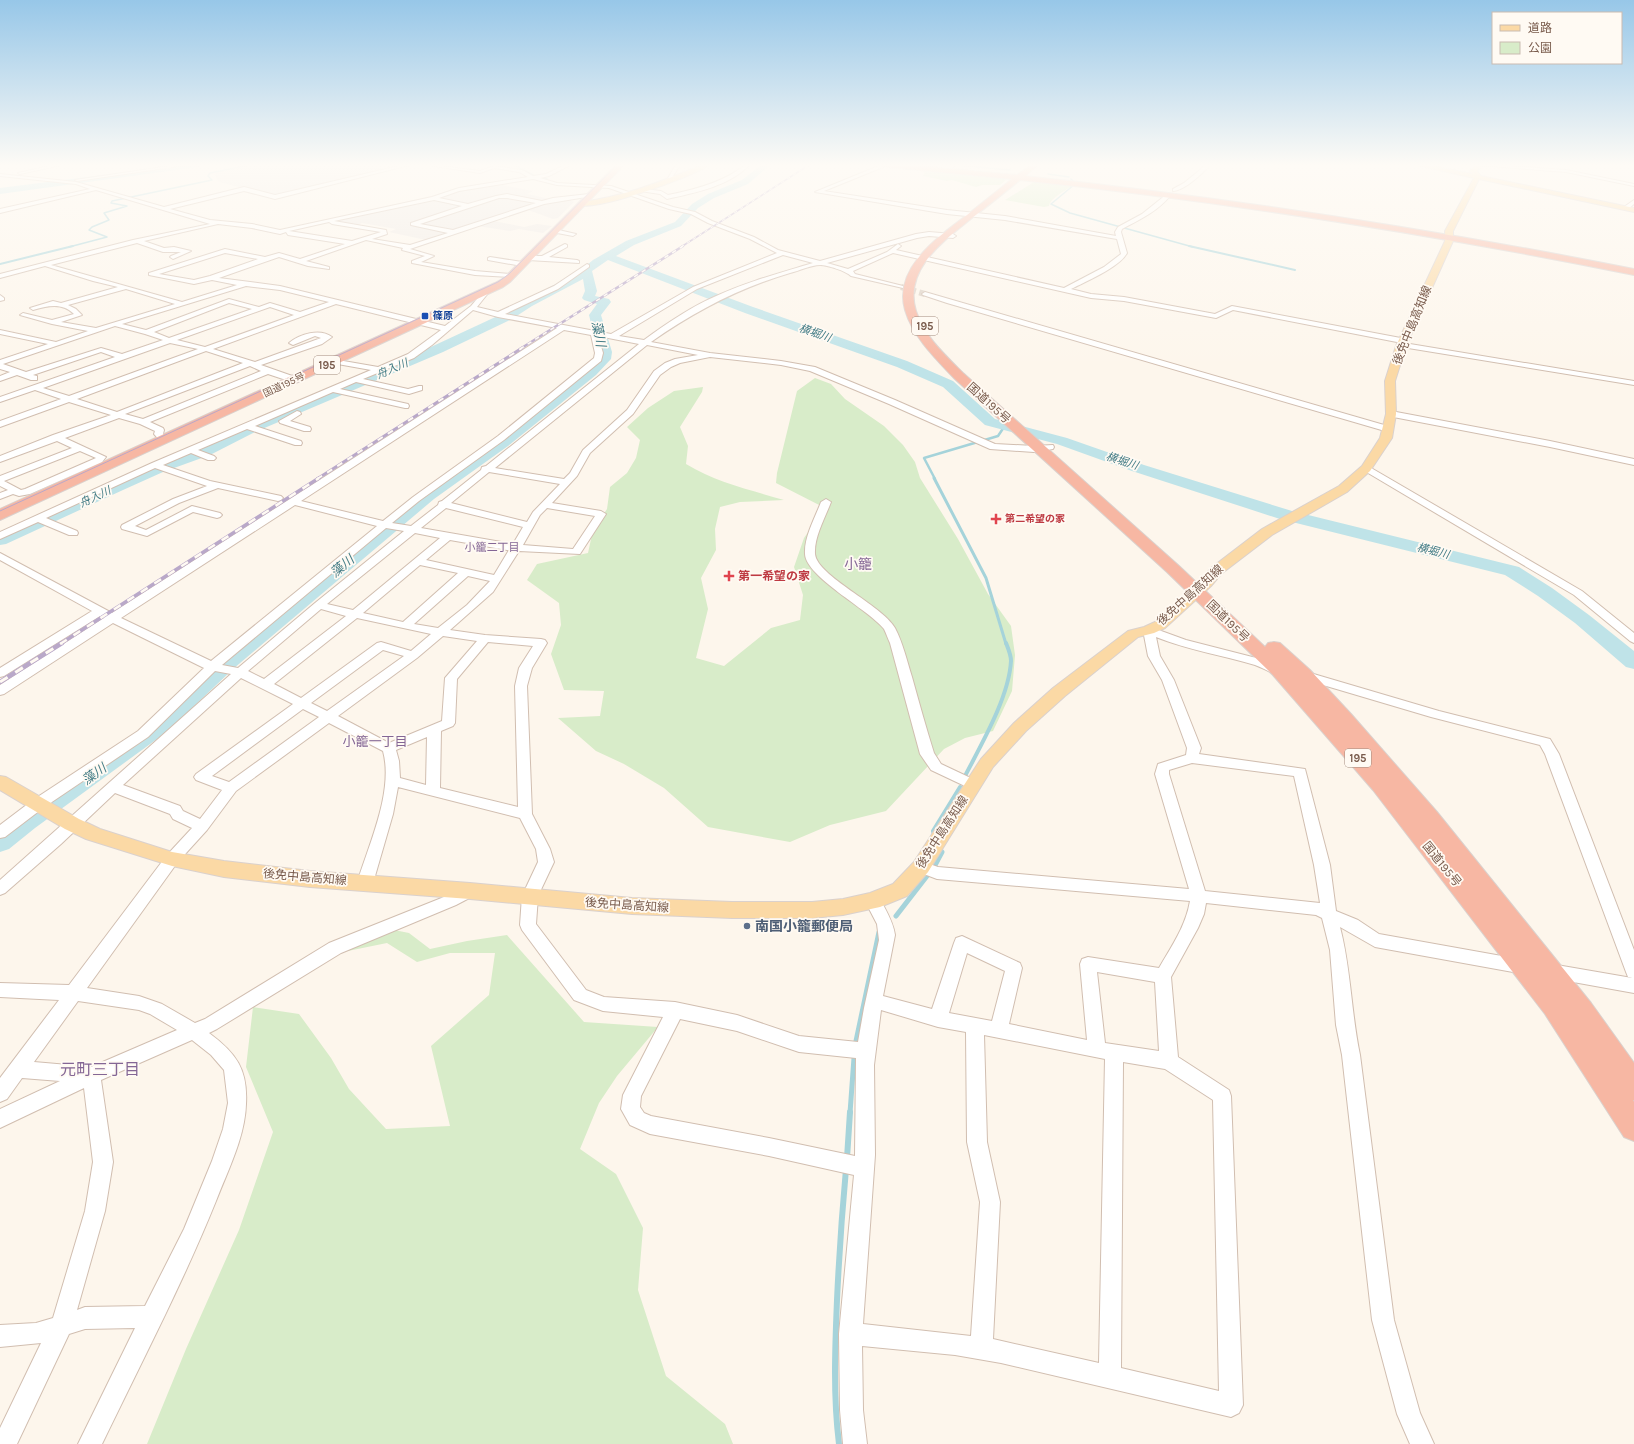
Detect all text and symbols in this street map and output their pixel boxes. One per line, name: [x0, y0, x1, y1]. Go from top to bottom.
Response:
legend: [1492, 12, 1622, 64]
text: 道路: [1528, 21, 1552, 35]
text: 公園: [1528, 41, 1552, 55]
street label: 後免中島高知線: [1390, 283, 1434, 367]
place label: 篠原: [432, 310, 453, 322]
marker: 篠原: [420, 311, 430, 321]
road number: 195: [912, 317, 938, 335]
water label: 藻川: [589, 320, 609, 350]
water label: 横堀川: [797, 321, 834, 345]
road number: 195: [314, 356, 340, 374]
water label: 舟入川: [374, 356, 411, 381]
street label: 国道195号: [261, 370, 307, 400]
street label: 国道195号: [964, 380, 1014, 426]
water label: 横堀川: [1104, 450, 1141, 473]
water label: 舟入川: [77, 484, 114, 510]
marker: 第二希望の家: [990, 513, 1002, 525]
place label: 第二希望の家: [1005, 513, 1065, 525]
district label: 小籠二丁目: [465, 541, 520, 554]
water label: 横堀川: [1415, 541, 1452, 562]
water label: 藻川: [327, 551, 358, 580]
district label: 小籠: [844, 556, 872, 573]
street label: 後免中島高知線: [1154, 562, 1226, 628]
place label: 第一希望の家: [738, 569, 810, 583]
marker: 第一希望の家: [723, 570, 735, 582]
street label: 国道195号: [1204, 597, 1252, 645]
district label: 小籠一丁目: [342, 734, 408, 749]
road number: 195: [1345, 749, 1371, 767]
water label: 藻川: [79, 759, 111, 788]
street label: 後免中島高知線: [913, 793, 971, 871]
street label: 国道195号: [1420, 839, 1464, 889]
street label: 後免中島高知線: [263, 866, 347, 888]
street label: 後免中島高知線: [585, 895, 669, 915]
place label: 南国小籠郵便局: [755, 918, 853, 935]
marker: 南国小籠郵便局: [742, 921, 752, 931]
district label: 元町三丁目: [60, 1060, 140, 1079]

